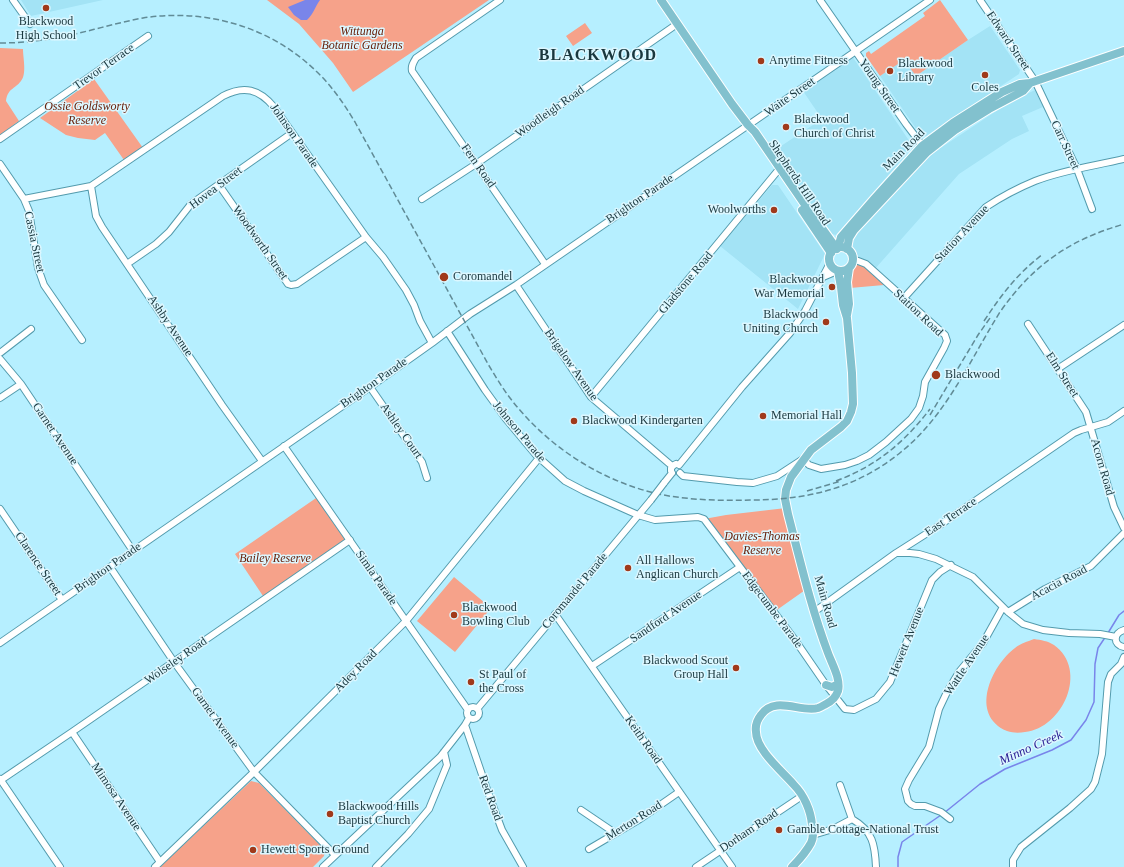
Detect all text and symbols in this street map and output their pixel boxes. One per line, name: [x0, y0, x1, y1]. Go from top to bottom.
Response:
marker: Blackwood High School: [41, 3, 51, 13]
street label: Edward Street: [983, 9, 1033, 73]
place label: Blackwood High School: [16, 15, 76, 43]
park label: Wittunga Botanic Gardens: [321, 25, 403, 53]
street label: Trevor Terrace: [71, 41, 137, 93]
district label: BLACKWOOD: [539, 46, 657, 66]
place label: Anytime Fitness: [769, 54, 848, 68]
marker: Anytime Fitness: [756, 56, 766, 66]
street label: Young Street: [855, 56, 903, 116]
place label: Blackwood Library: [898, 57, 953, 85]
marker: Blackwood Library: [885, 66, 895, 76]
marker: Coles: [980, 70, 990, 80]
street label: Waite Street: [762, 74, 818, 120]
place label: Coles: [971, 81, 999, 95]
street label: Woodleigh Road: [513, 83, 587, 141]
park label: Ossie Goldsworty Reserve: [44, 100, 130, 128]
street label: Johnson Parade: [267, 101, 321, 171]
place label: Blackwood Church of Christ: [794, 113, 875, 141]
street label: Carr Street: [1047, 118, 1083, 172]
marker: Blackwood Church of Christ: [781, 122, 791, 132]
street label: Main Road: [880, 126, 928, 174]
street label: Shepherds Hill Road: [765, 138, 833, 228]
street label: Fern Road: [458, 141, 498, 191]
street label: Hovea Street: [187, 164, 245, 212]
street label: Brighton Parade: [604, 171, 676, 227]
street label: Station Avenue: [932, 202, 992, 266]
street label: Woodworth Street: [229, 203, 291, 283]
place label: Woolworths: [708, 203, 766, 217]
marker: Woolworths: [769, 205, 779, 215]
street label: Cassia Street: [20, 210, 48, 274]
street label: Gladstone Road: [656, 249, 716, 317]
place label: Coromandel: [453, 270, 512, 284]
marker: Coromandel: [438, 271, 450, 283]
place label: Blackwood War Memorial: [754, 273, 824, 301]
marker: Blackwood War Memorial: [827, 282, 837, 292]
street label: Station Road: [890, 286, 946, 340]
street label: Ashby Avenue: [144, 293, 196, 359]
place label: Blackwood Uniting Church: [743, 308, 818, 336]
marker: Blackwood Uniting Church: [821, 317, 831, 327]
street label: Brigalow Avenue: [541, 326, 601, 404]
street label: Elm Street: [1042, 350, 1082, 400]
street label: Brighton Parade: [338, 355, 410, 411]
place label: Blackwood: [945, 368, 1000, 382]
marker: Blackwood: [930, 369, 942, 381]
street label: Johnson Parade: [489, 399, 549, 465]
street label: Garnet Avenue: [29, 400, 81, 468]
street label: Ashley Court: [377, 401, 425, 461]
place label: Memorial Hall: [771, 409, 842, 423]
marker: Memorial Hall: [758, 411, 768, 421]
place label: Blackwood Kindergarten: [582, 414, 703, 428]
marker: Blackwood Kindergarten: [569, 416, 579, 426]
street label: Acorn Road: [1087, 437, 1117, 497]
street label: East Terrace: [922, 494, 980, 540]
street label: Clarence Street: [11, 529, 65, 599]
park label: Davies-Thomas Reserve: [724, 530, 800, 558]
street label: Brighton Parade: [72, 540, 144, 596]
street label: Simla Parade: [352, 548, 400, 608]
street label: Coromandel Parade: [539, 550, 611, 632]
park label: Bailey Reserve: [239, 552, 311, 566]
place label: All Hallows Anglican Church: [636, 554, 718, 582]
street label: Acacia Road: [1028, 562, 1090, 604]
marker: All Hallows Anglican Church: [623, 563, 633, 573]
street label: Edgecumbe Parade: [738, 569, 806, 651]
street label: Main Road: [811, 574, 839, 630]
street label: Sandford Avenue: [627, 588, 705, 646]
place label: Blackwood Bowling Club: [462, 601, 530, 629]
street label: Hewett Avenue: [886, 605, 928, 679]
marker: Blackwood Bowling Club: [449, 610, 459, 620]
street label: Wattle Avenue: [941, 632, 993, 698]
street label: Wolseley Road: [142, 634, 210, 688]
street label: Adey Road: [332, 647, 380, 695]
place label: Blackwood Scout Group Hall: [643, 654, 728, 682]
marker: Blackwood Scout Group Hall: [731, 663, 741, 673]
place label: St Paul of the Cross: [479, 668, 526, 696]
marker: St Paul of the Cross: [466, 677, 476, 687]
street label: Garnet Avenue: [188, 685, 242, 751]
street label: Keith Road: [621, 713, 665, 767]
water label: Minno Creek: [997, 727, 1065, 769]
street label: Mimosa Avenue: [88, 760, 144, 834]
street label: Red Road: [475, 773, 505, 823]
street label: Merton Road: [603, 798, 665, 844]
place label: Blackwood Hills Baptist Church: [338, 800, 419, 828]
street label: Dorham Road: [717, 806, 781, 856]
marker: Blackwood Hills Baptist Church: [325, 809, 335, 819]
place label: Gamble Cottage-National Trust: [787, 823, 939, 837]
marker: Gamble Cottage-National Trust: [774, 825, 784, 835]
place label: Hewett Sports Ground: [261, 843, 369, 857]
marker: Hewett Sports Ground: [248, 845, 258, 855]

